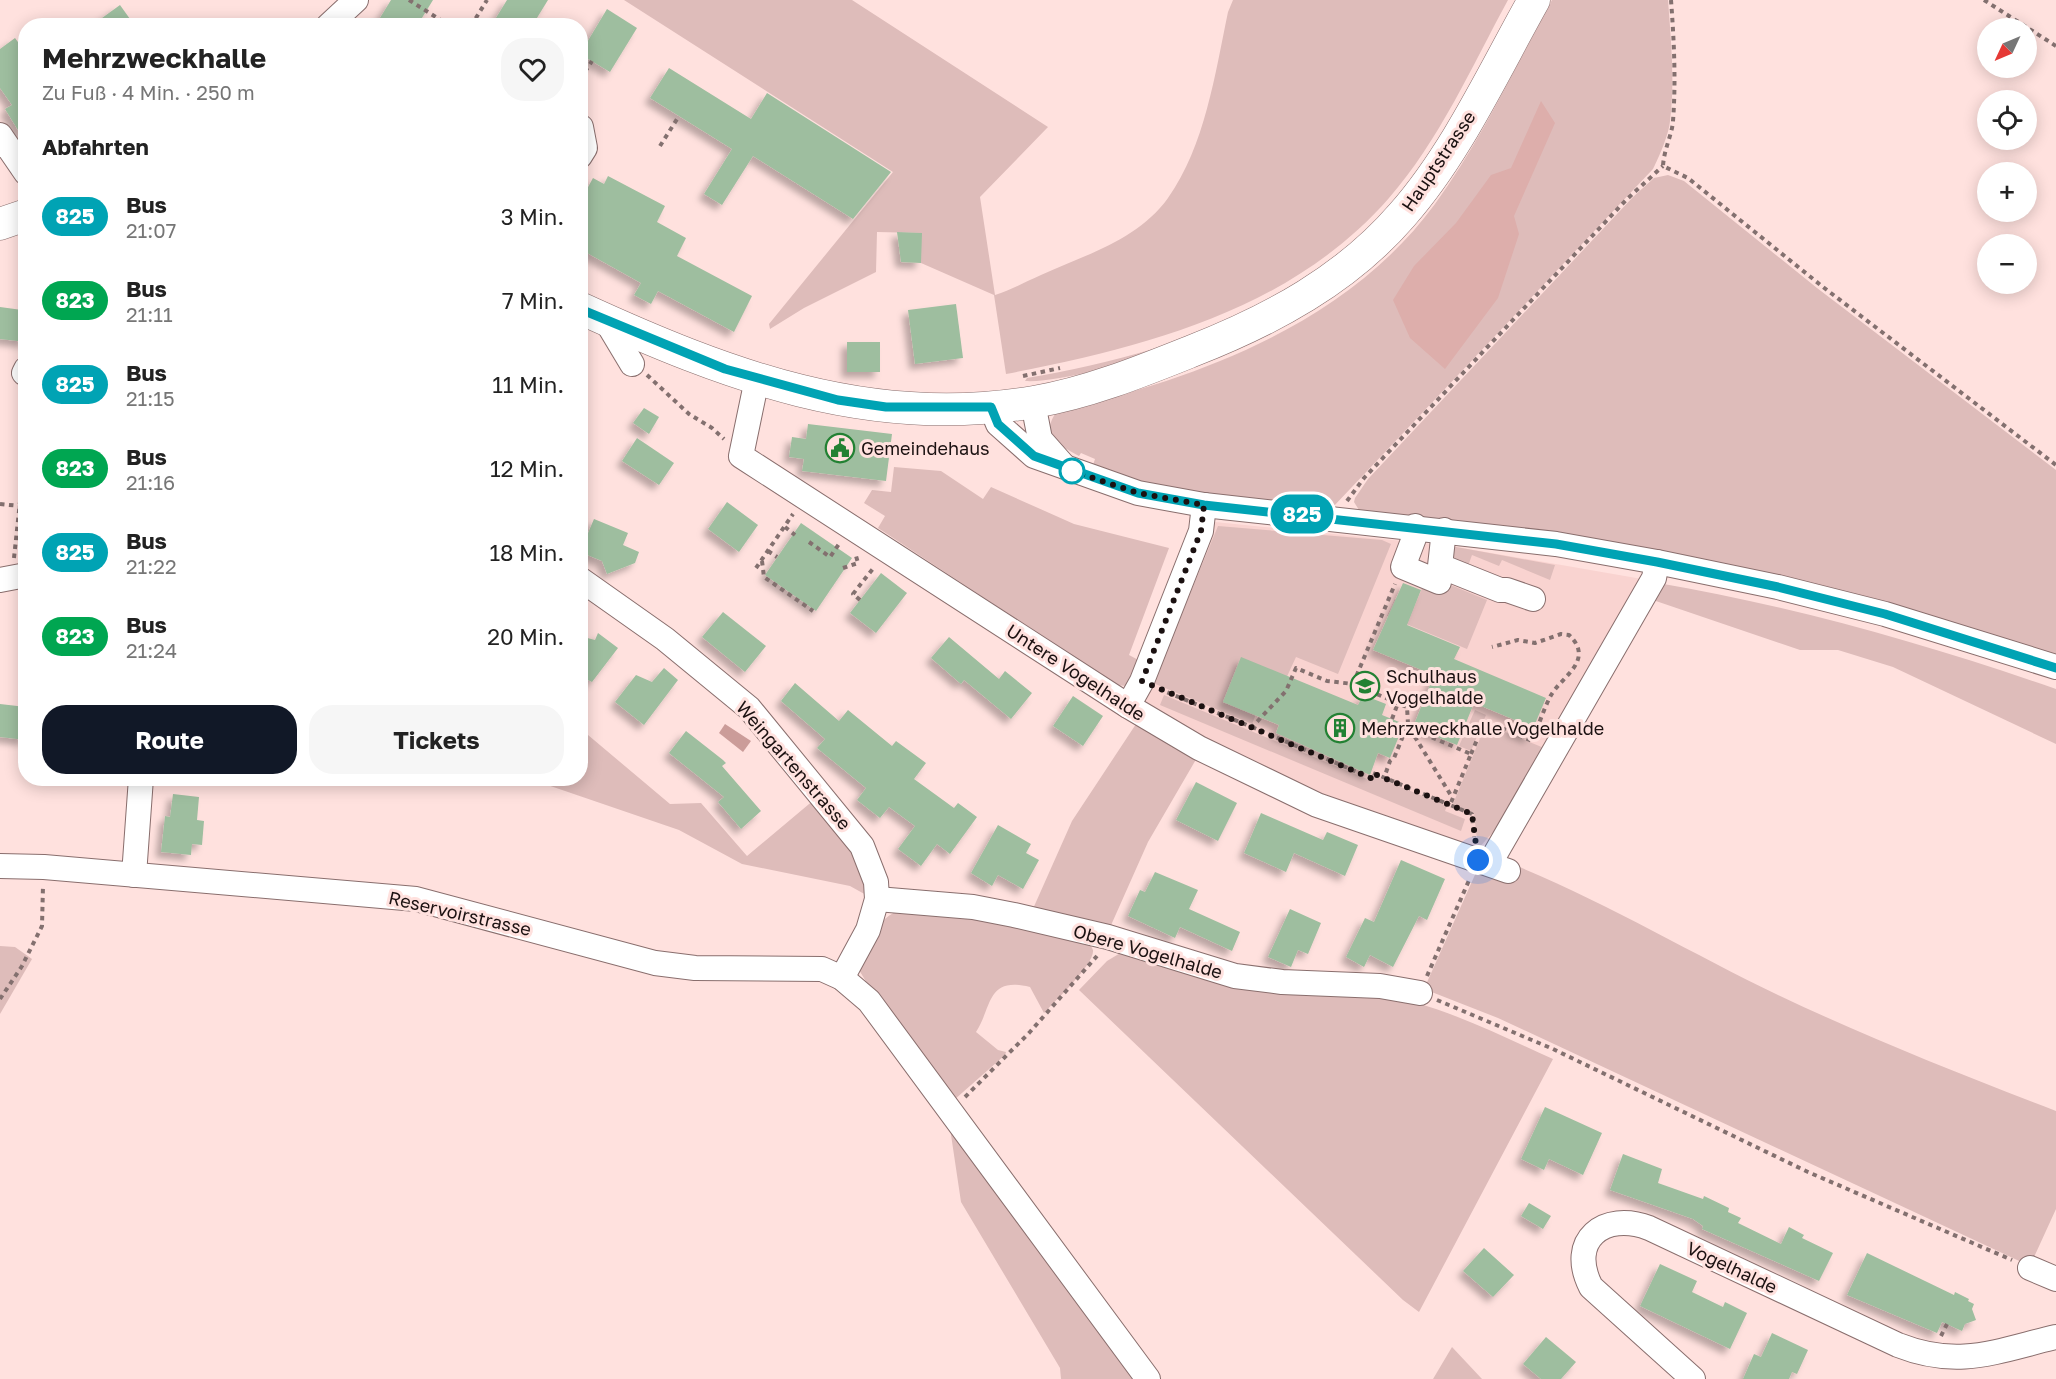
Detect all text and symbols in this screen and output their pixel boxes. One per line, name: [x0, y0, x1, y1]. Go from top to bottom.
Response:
north arrow: [1977, 18, 2037, 78]
map controls: [1977, 18, 2037, 294]
button: heart: [501, 38, 564, 101]
text: Mehrzweckhalle: [42, 41, 266, 74]
text: Zu Fuß · 4 Min. · 250 m: [42, 80, 255, 104]
button: locate: [1977, 90, 2037, 150]
street label: Hauptstrasse: [1396, 107, 1480, 215]
text: Abfahrten: [42, 133, 149, 160]
button: +: [1977, 162, 2037, 222]
text: Bus: [126, 191, 167, 218]
text: 825: [55, 203, 95, 229]
text: 3 Min.: [501, 203, 564, 230]
text: 21:07: [126, 218, 176, 242]
button: −: [1977, 234, 2037, 294]
text: Bus: [126, 275, 167, 302]
text: 823: [55, 287, 95, 313]
text: 7 Min.: [502, 287, 564, 314]
text: 21:11: [126, 302, 173, 326]
text: Bus: [126, 359, 167, 386]
text: 825: [55, 371, 95, 397]
text: 11 Min.: [492, 371, 564, 398]
text: 21:15: [126, 386, 175, 410]
public building icon: Gemeindehaus: [824, 432, 856, 464]
place label: Gemeindehaus: [861, 437, 990, 459]
text: Bus: [126, 443, 167, 470]
text: 823: [55, 455, 95, 481]
text: 12 Min.: [490, 455, 564, 482]
unlabelled marker: [1059, 458, 1085, 484]
text: 21:16: [126, 470, 175, 494]
line badge: 825: [1268, 494, 1336, 534]
text: 825: [1282, 501, 1322, 527]
text: Bus: [126, 527, 167, 554]
text: 825: [55, 539, 95, 565]
text: 18 Min.: [489, 539, 564, 566]
text: 21:22: [126, 554, 177, 578]
text: Bus: [126, 611, 167, 638]
street label: Untere Vogelhalde: [1003, 619, 1149, 725]
text: 823: [55, 623, 95, 649]
text: 20 Min.: [487, 623, 564, 650]
text: 21:24: [126, 638, 177, 662]
place label: Schulhaus Vogelhalde: [1386, 665, 1483, 708]
school or university icon: Schulhaus Vogelhalde: [1349, 670, 1381, 702]
street label: Weingartenstrasse: [732, 696, 856, 834]
button: Route: [42, 705, 297, 774]
button: Tickets: [309, 705, 564, 774]
building icon: Mehrzweckhalle Vogelhalde: [1324, 712, 1356, 744]
place label: Mehrzweckhalle Vogelhalde: [1361, 717, 1604, 739]
your location: [1463, 845, 1493, 875]
street label: Reservoirstrasse: [387, 886, 533, 940]
street label: Obere Vogelhalde: [1071, 919, 1225, 983]
street label: Vogelhalde: [1683, 1236, 1781, 1298]

